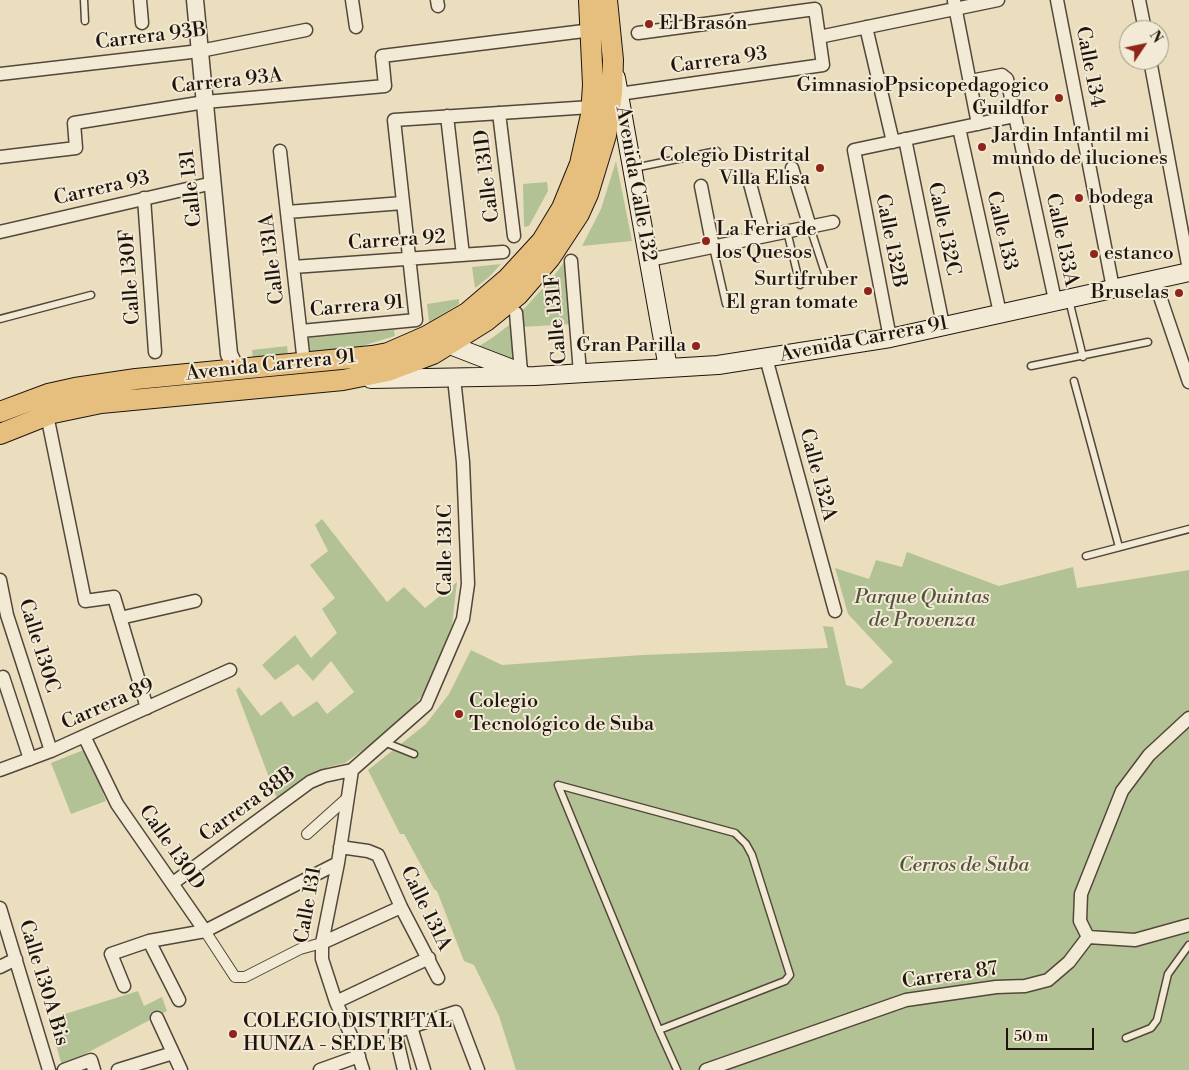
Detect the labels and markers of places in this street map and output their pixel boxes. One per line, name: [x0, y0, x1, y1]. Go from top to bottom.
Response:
place label: El Brasón: [659, 12, 748, 36]
marker: El Brasón: [643, 18, 655, 30]
place label: GimnasioPpsicopedagogico Guildfor: [797, 74, 1049, 121]
marker: GimnasioPpsicopedagogico Guildfor: [1053, 92, 1065, 104]
place label: Jardin Infantil mi mundo de iluciones: [992, 124, 1168, 171]
marker: Jardin Infantil mi mundo de iluciones: [976, 141, 988, 153]
place label: Colegio Distrital Villa Elisa: [660, 144, 810, 191]
marker: Colegio Distrital Villa Elisa: [814, 162, 826, 174]
place label: bodega: [1089, 186, 1154, 210]
marker: bodega: [1073, 192, 1085, 204]
place label: La Feria de los Quesos: [716, 218, 817, 265]
marker: La Feria de los Quesos: [700, 235, 712, 247]
place label: estanco: [1104, 242, 1174, 266]
marker: estanco: [1088, 248, 1100, 260]
place label: Surtifruber El gran tomate: [726, 268, 858, 315]
place label: Bruselas: [1091, 281, 1169, 305]
marker: Surtifruber El gran tomate: [862, 285, 874, 297]
marker: Bruselas: [1173, 287, 1185, 299]
place label: Gran Parilla: [576, 334, 686, 358]
marker: Gran Parilla: [690, 340, 702, 352]
place label: Colegio Tecnológico de Suba: [469, 690, 654, 737]
marker: Colegio Tecnológico de Suba: [453, 708, 465, 720]
place label: COLEGIO DISTRITAL HUNZA - SEDE B: [243, 1010, 452, 1057]
marker: COLEGIO DISTRITAL HUNZA - SEDE B: [227, 1028, 239, 1040]

